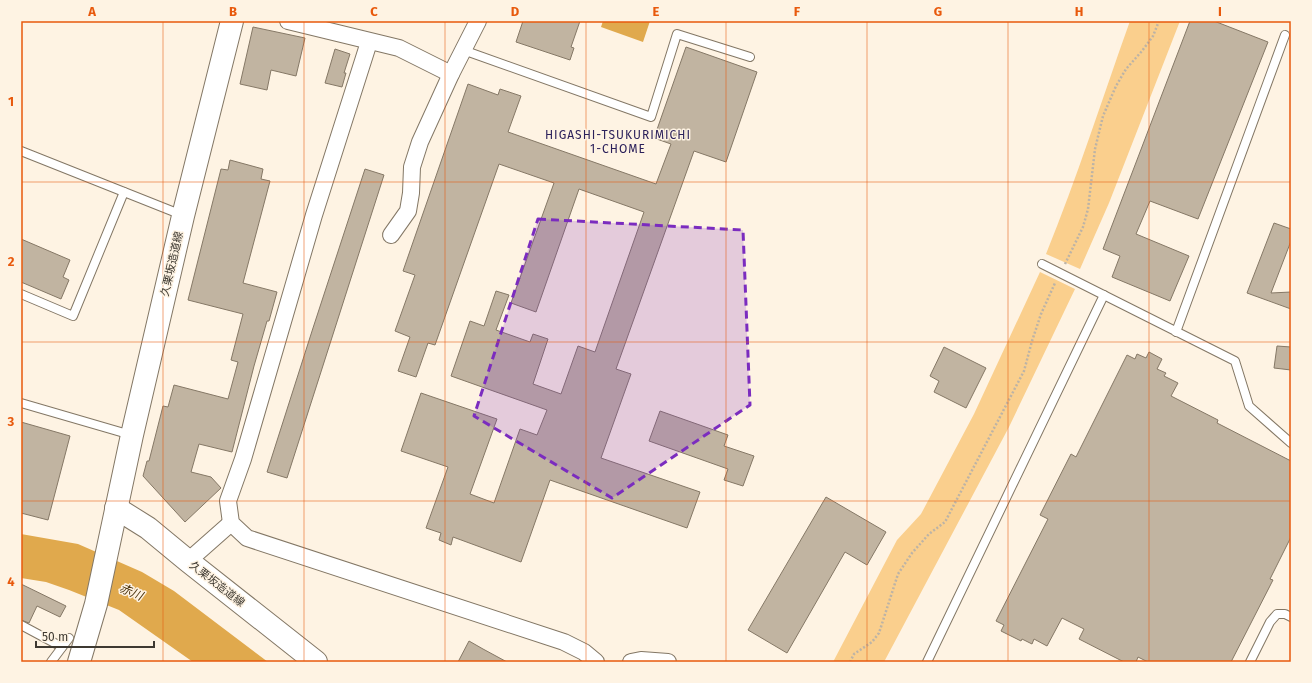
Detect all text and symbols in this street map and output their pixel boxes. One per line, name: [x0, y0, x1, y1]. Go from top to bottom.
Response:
text: A: [87, 4, 96, 19]
text: B: [229, 4, 237, 19]
text: C: [370, 4, 378, 19]
text: D: [511, 4, 520, 19]
text: E: [653, 4, 660, 19]
text: F: [794, 4, 801, 19]
text: G: [934, 4, 942, 19]
text: H: [1075, 4, 1083, 19]
text: I: [1218, 4, 1222, 19]
text: 1: [8, 94, 14, 109]
district label: HIGASHI-TSUKURIMICHI 1-CHOME: [545, 128, 691, 156]
street label: 久栗坂造道線: [158, 230, 186, 298]
text: 2: [8, 254, 15, 269]
text: 3: [7, 414, 15, 429]
street label: 久栗坂造道線: [187, 559, 247, 609]
text: 4: [7, 574, 15, 589]
water label: 赤川: [117, 581, 147, 604]
scale bar: [36, 623, 154, 649]
text: 50 m: [42, 630, 68, 644]

